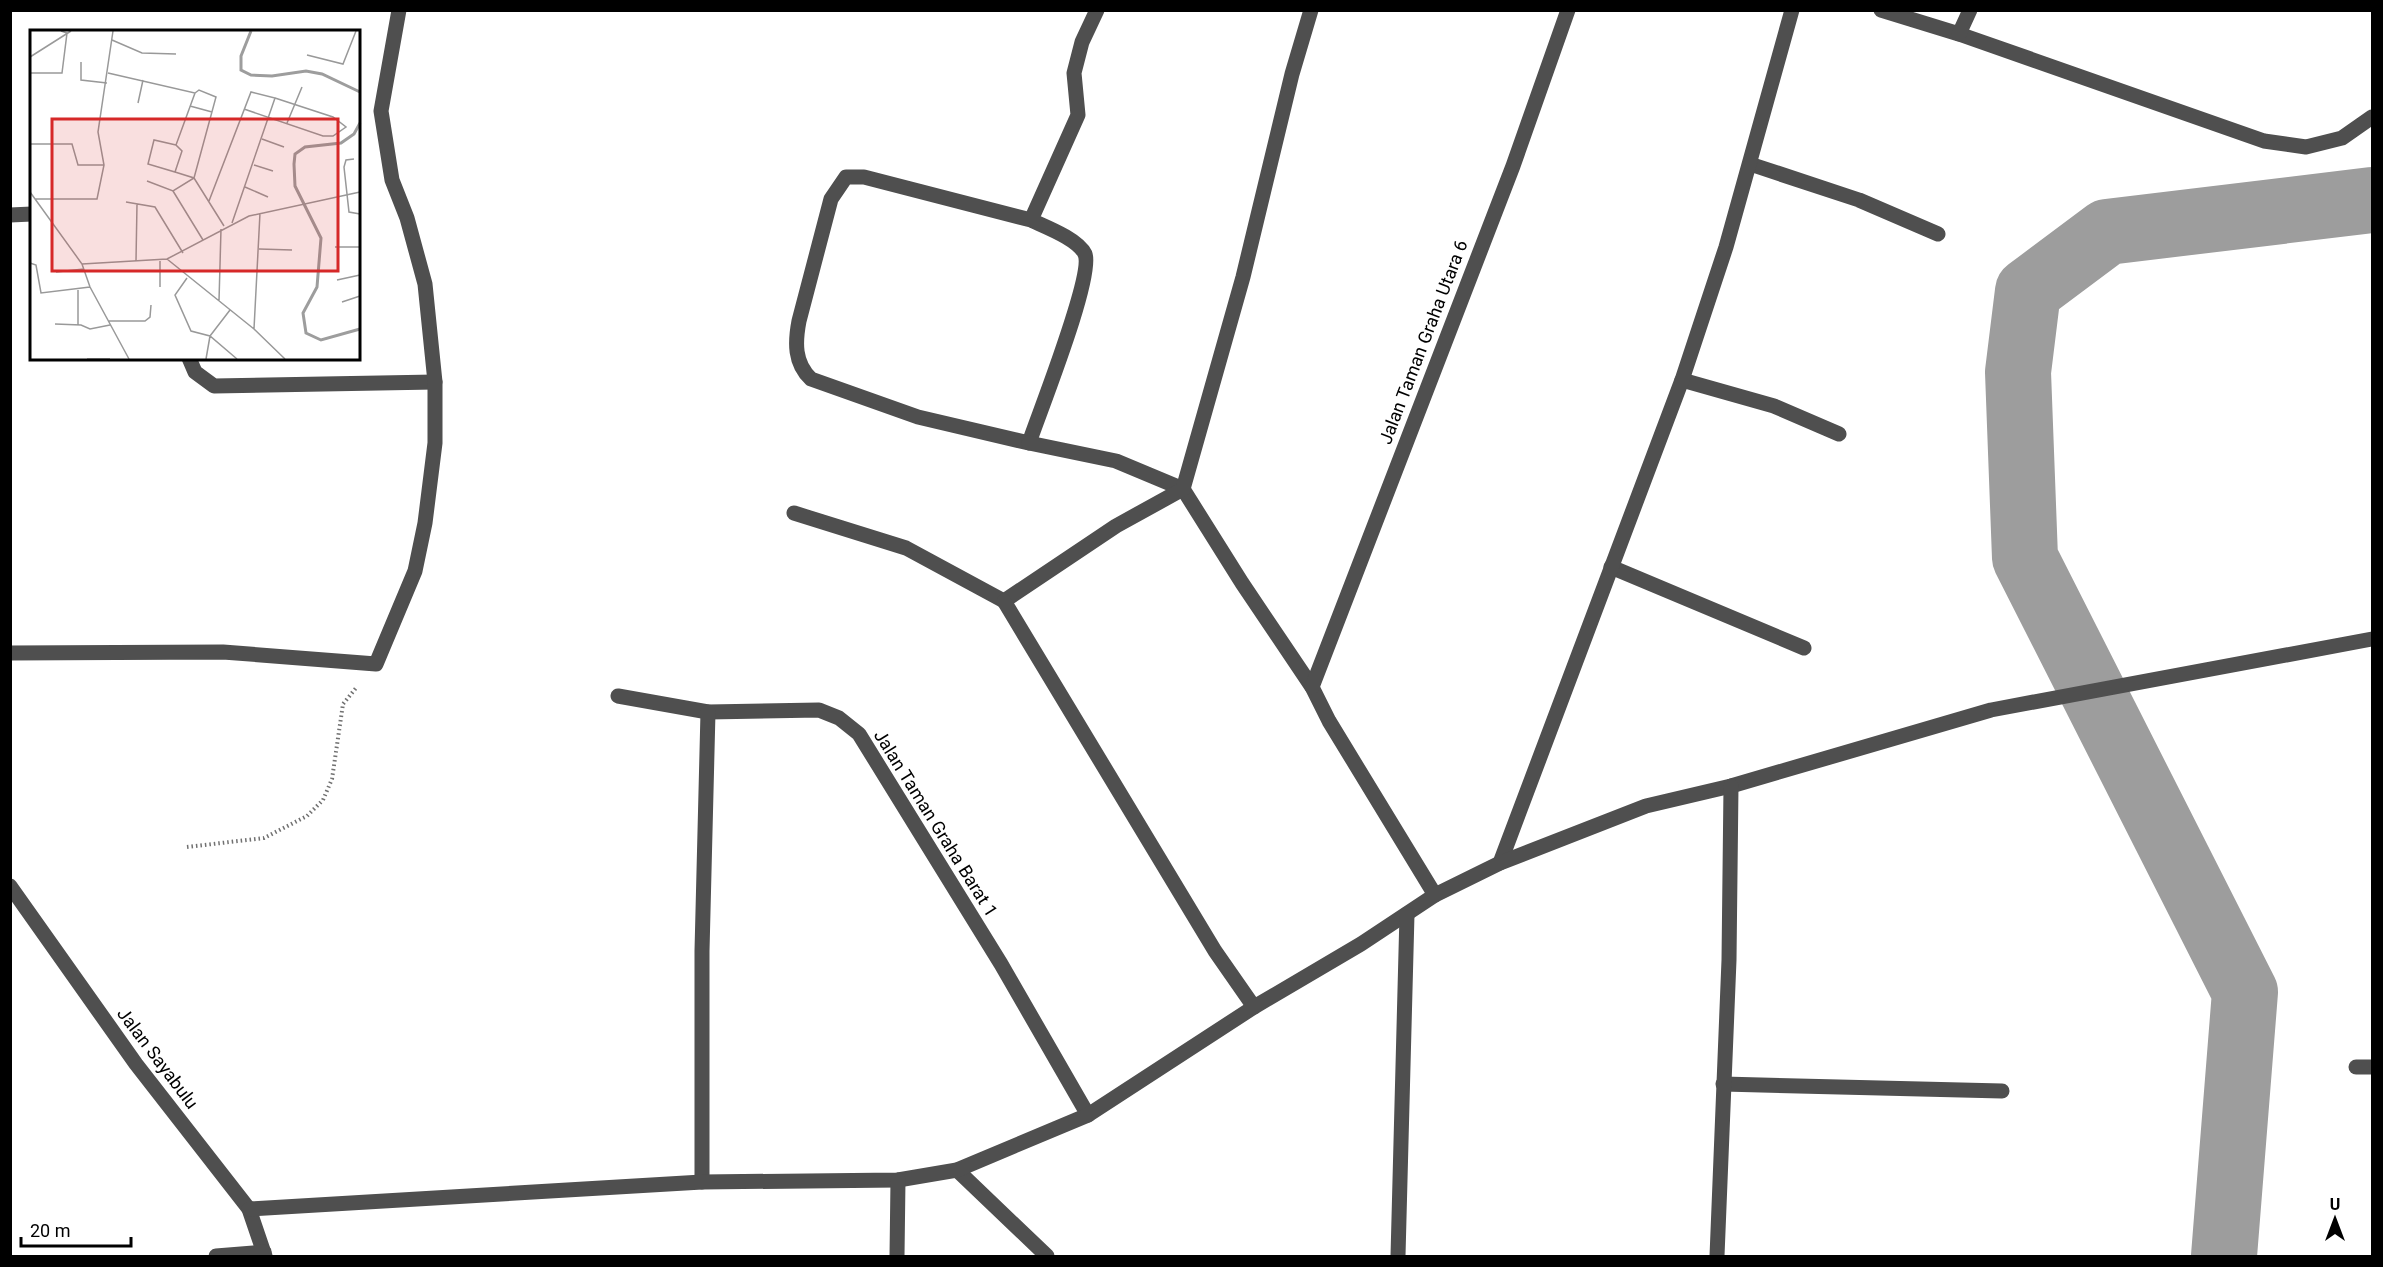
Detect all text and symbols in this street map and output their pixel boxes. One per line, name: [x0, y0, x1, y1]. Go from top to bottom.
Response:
inset map: [30, 30, 360, 360]
street label: Jalan Taman Graha Utara 6: [1374, 237, 1472, 447]
street label: Jalan Taman Graha Barat 1: [870, 726, 1002, 920]
street label: Jalan Sayabulu: [113, 1003, 203, 1113]
north arrow: [2305, 1189, 2365, 1249]
text: U: [2330, 1195, 2340, 1214]
scale bar: [21, 1210, 130, 1248]
text: 20 m: [30, 1220, 70, 1241]

